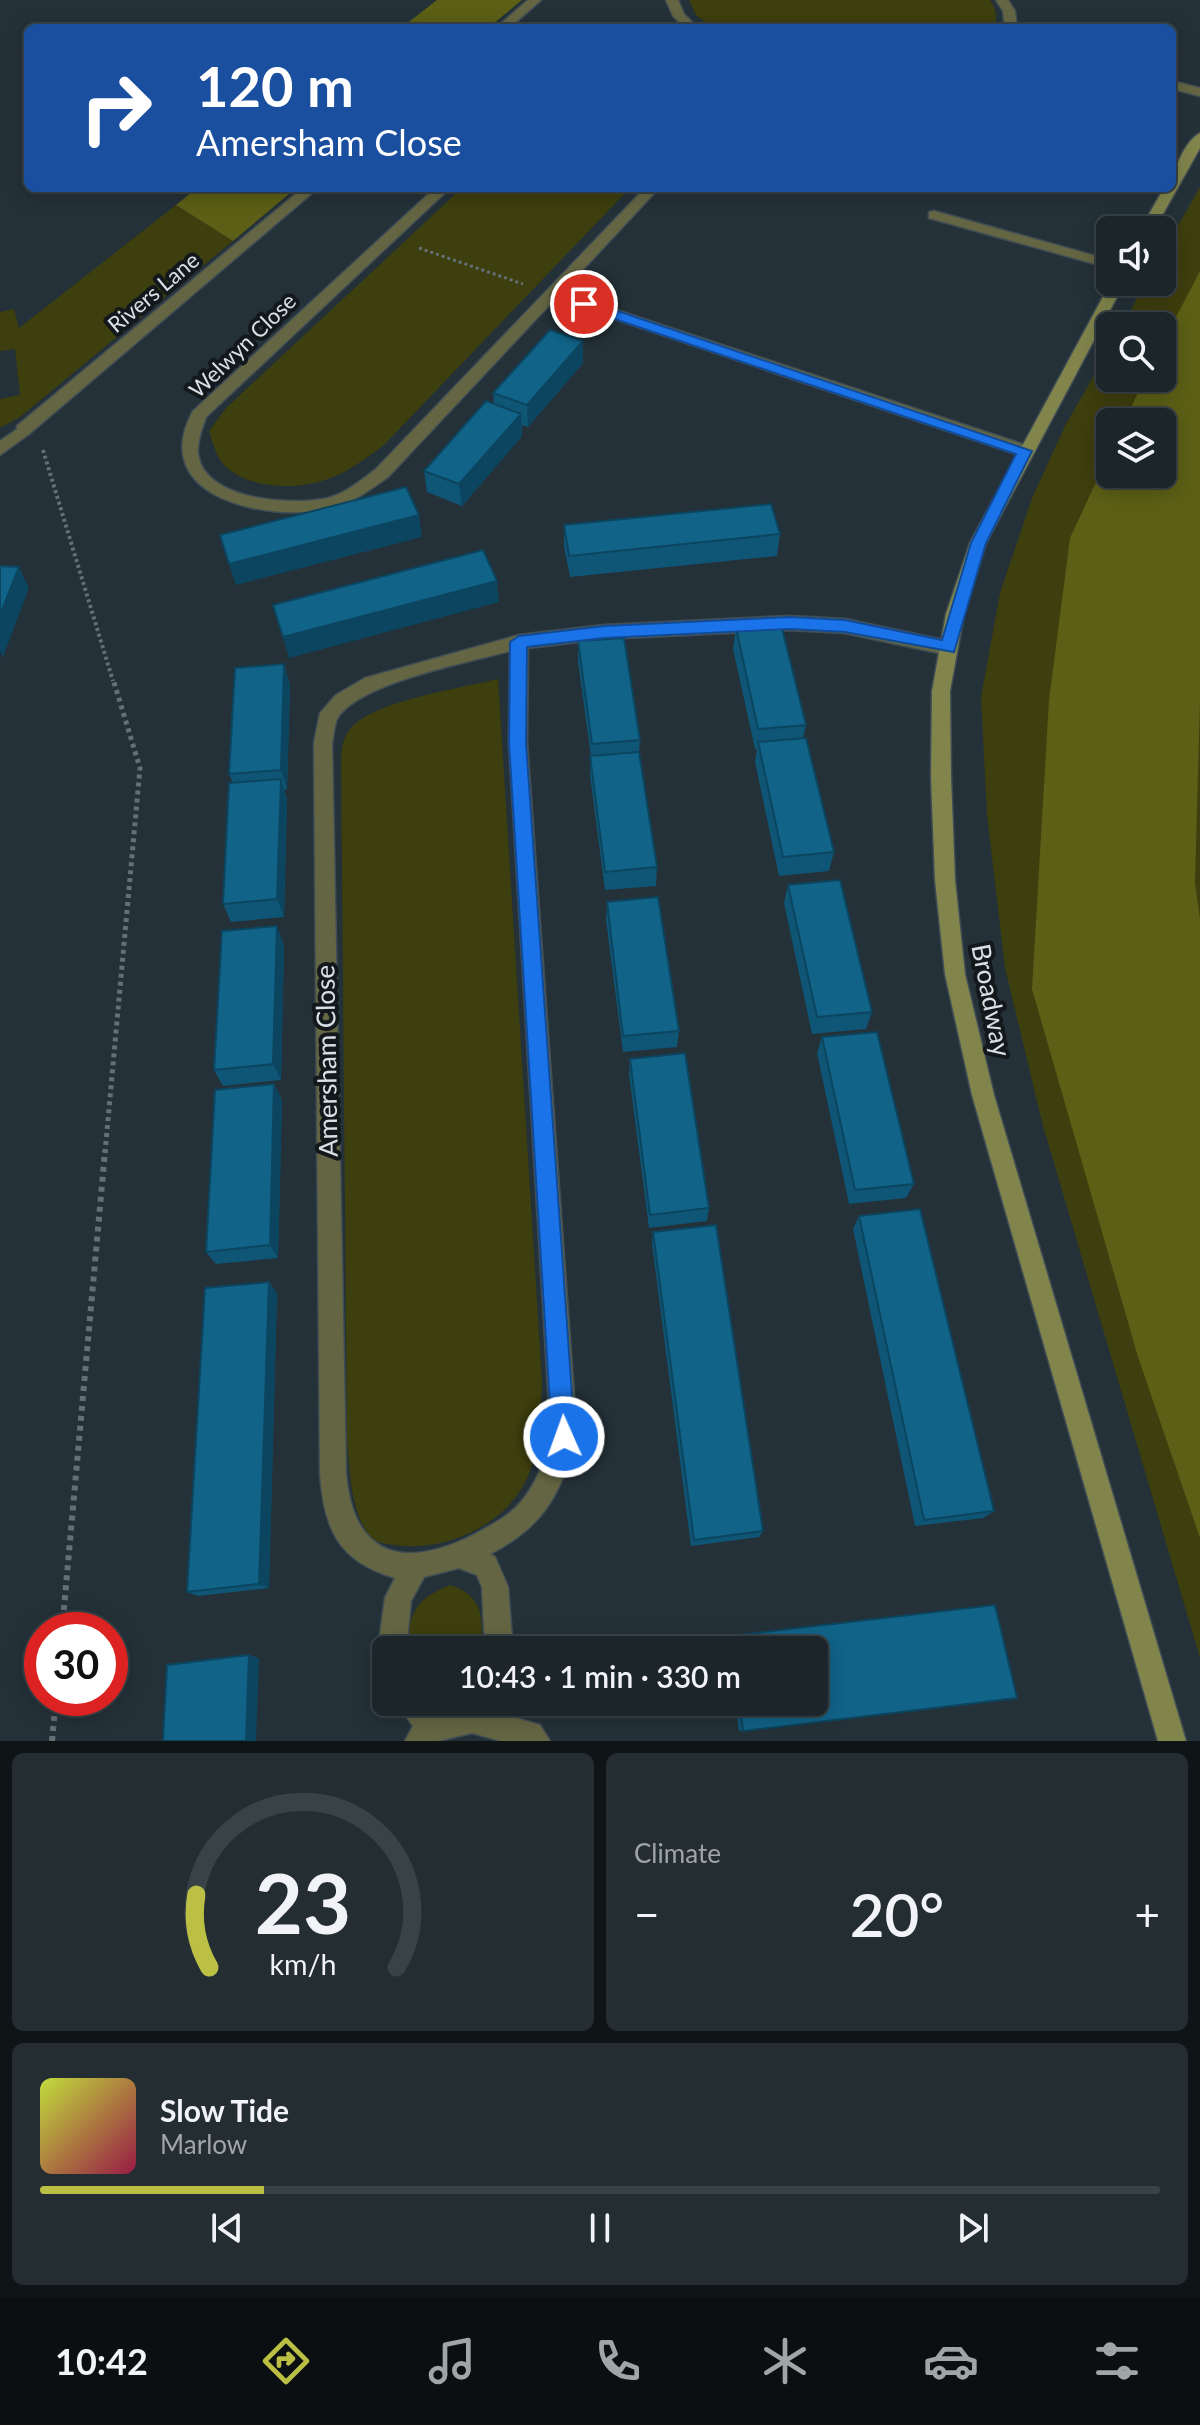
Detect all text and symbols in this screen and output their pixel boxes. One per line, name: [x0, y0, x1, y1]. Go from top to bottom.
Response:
text: 120 m: [196, 52, 354, 119]
icon: right: [64, 56, 168, 160]
text: Amersham Close: [196, 120, 462, 164]
map controls: [1096, 216, 1176, 488]
button: sound: [1096, 216, 1176, 296]
street label: Rivers Lane: [102, 246, 204, 338]
pin: [550, 270, 618, 338]
icon: arrive: [562, 282, 606, 326]
street label: Welwyn Close: [183, 287, 301, 403]
button: search: [1096, 312, 1176, 392]
button: layers: [1096, 408, 1176, 488]
street label: Broadway: [965, 941, 1019, 1060]
street label: Amersham Close: [308, 965, 344, 1157]
position arrow: [522, 1395, 606, 1479]
speed limit sign: 30: [24, 1612, 128, 1716]
text: 10:43 · 1 min · 330 m: [459, 1658, 741, 1694]
text: Climate: [634, 1837, 721, 1869]
text: 23: [255, 1852, 351, 1952]
text: 20°: [850, 1878, 944, 1950]
text: −: [634, 1888, 660, 1940]
text: +: [1134, 1888, 1160, 1940]
text: km/h: [270, 1947, 336, 1981]
text: Slow Tide: [160, 2092, 289, 2128]
text: Marlow: [160, 2128, 247, 2160]
icon: previous: [205, 2206, 249, 2250]
icon: pause: [578, 2206, 622, 2250]
icon: next: [951, 2206, 995, 2250]
icon: directions: [258, 2333, 314, 2389]
icon: music: [424, 2333, 480, 2389]
icon: phone: [590, 2333, 646, 2389]
icon: climate: [757, 2333, 813, 2389]
icon: car: [923, 2333, 979, 2389]
icon: filters: [1089, 2333, 1145, 2389]
text: 10:42: [55, 2339, 148, 2383]

